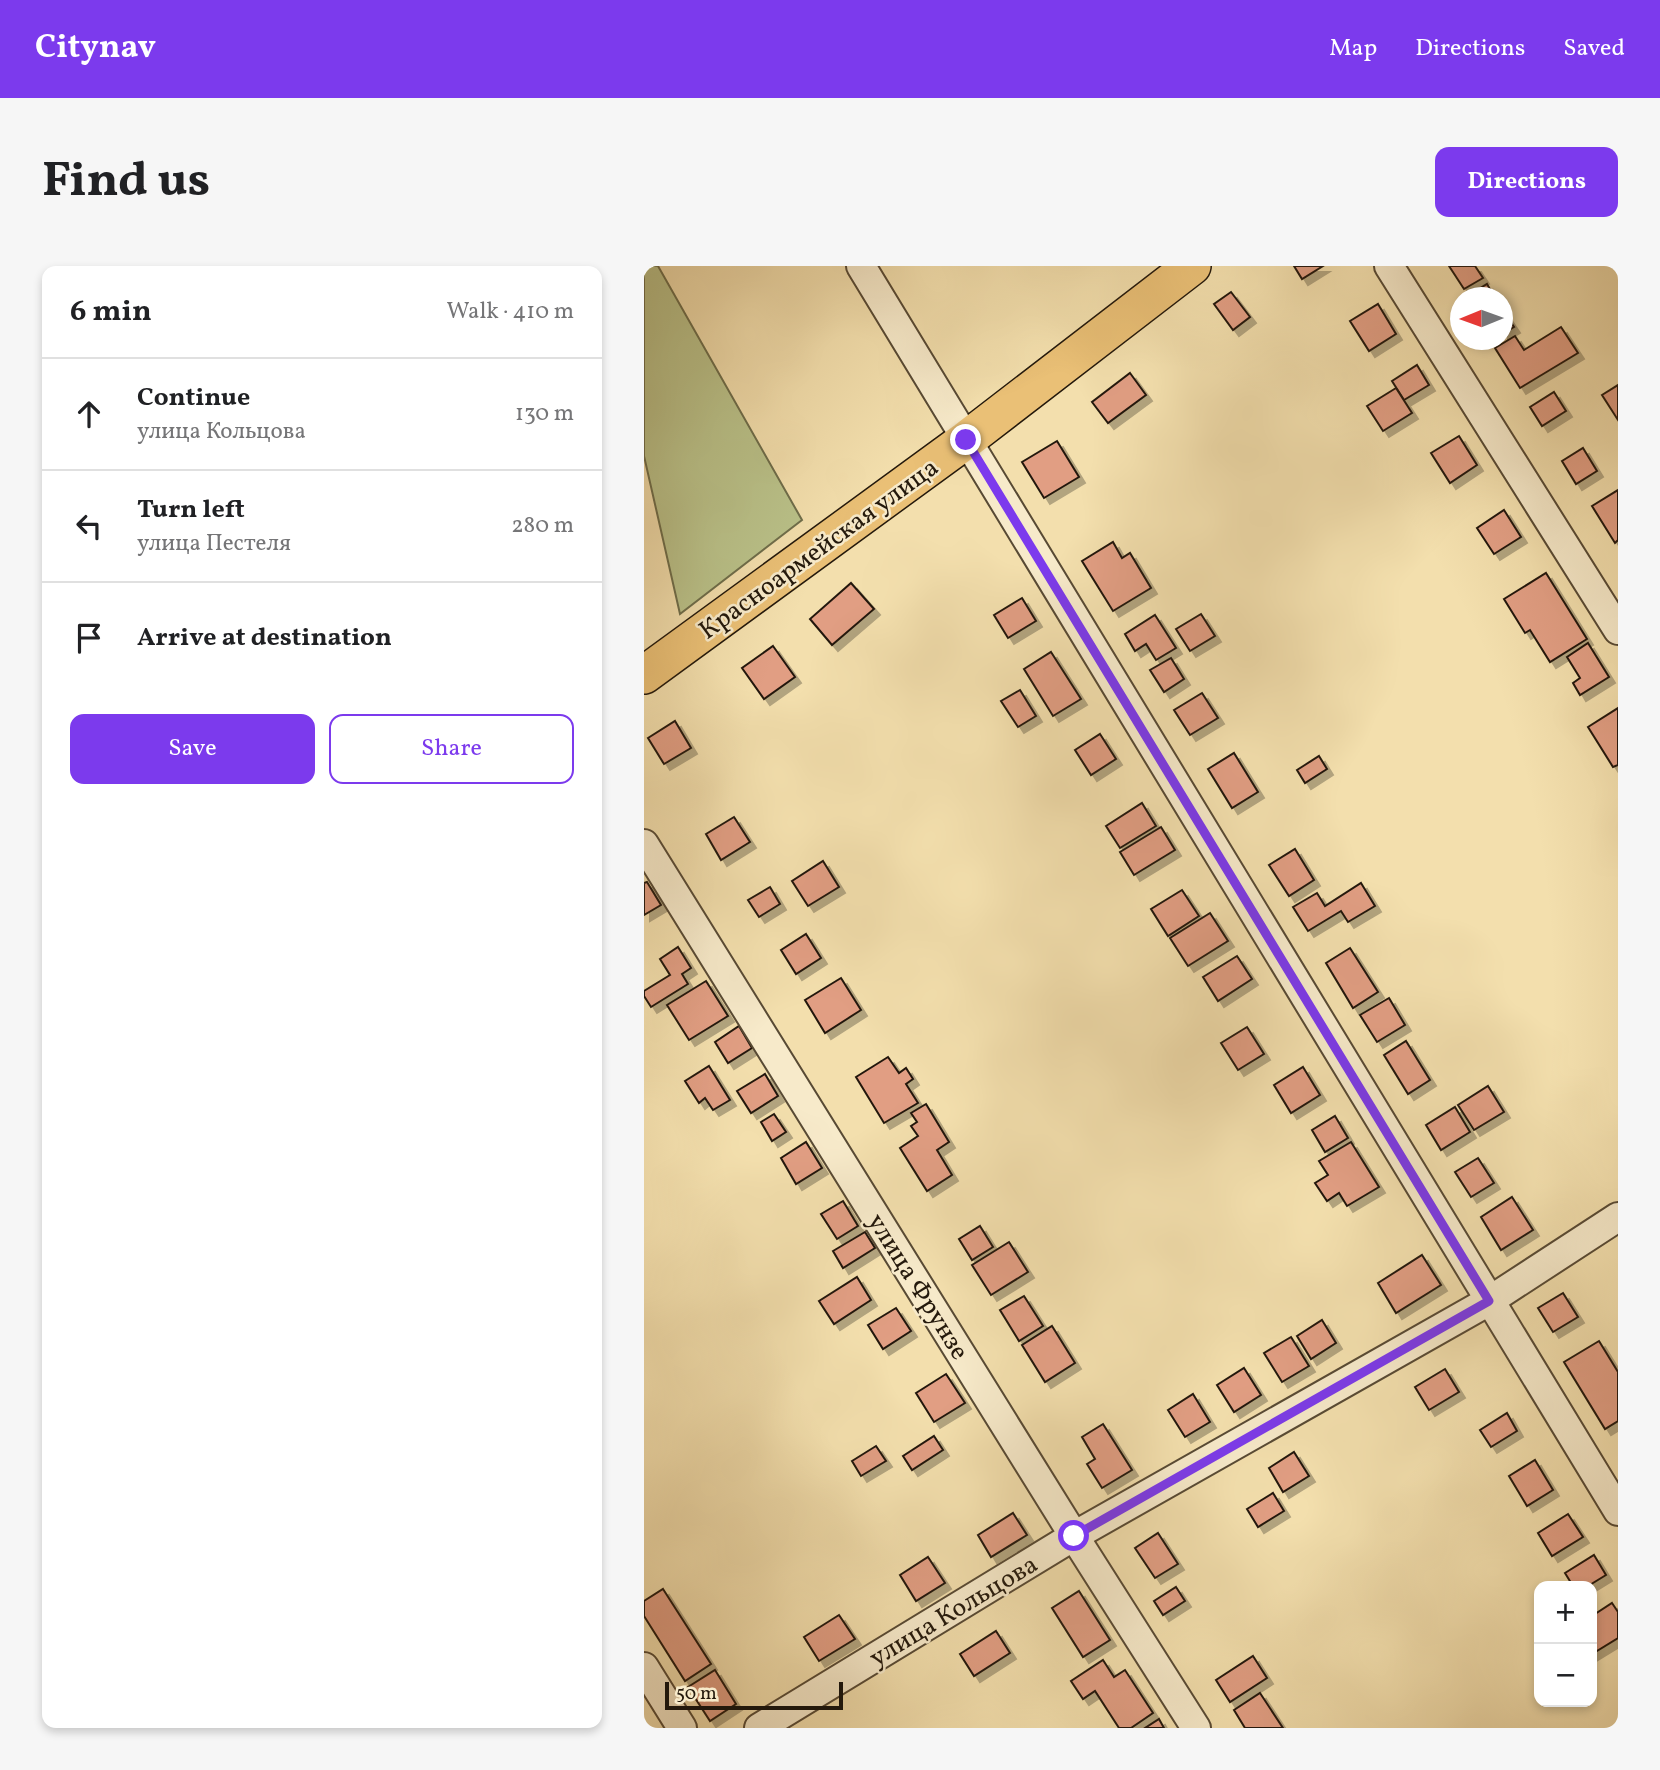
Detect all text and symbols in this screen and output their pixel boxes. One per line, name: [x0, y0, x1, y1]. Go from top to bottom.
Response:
text: Citynav: [35, 26, 156, 72]
text: Map: [1329, 32, 1377, 66]
text: Directions: [1415, 32, 1525, 66]
text: Saved: [1563, 32, 1625, 66]
button: Directions: [1435, 147, 1618, 217]
text: Find us: [42, 148, 210, 217]
north arrow: [1450, 287, 1513, 350]
text: 6 min: [70, 291, 152, 333]
text: Walk · 410 m: [447, 296, 574, 328]
text: Continue: [137, 380, 250, 416]
icon: ahead: [70, 395, 108, 433]
text: 130 m: [515, 398, 574, 430]
text: улица Кольцова: [137, 416, 306, 448]
route end: [950, 424, 981, 455]
street label: Красноармейская улица: [692, 450, 946, 649]
text: Turn left: [137, 492, 245, 528]
icon: left: [70, 507, 108, 545]
text: 280 m: [511, 510, 574, 542]
text: улица Пестеля: [137, 528, 291, 560]
icon: arrive: [70, 619, 108, 657]
text: Arrive at destination: [137, 620, 392, 656]
button: Save: [70, 714, 315, 784]
button: Share: [329, 714, 574, 784]
street label: улица Фрунзе: [858, 1207, 977, 1367]
route start: [1058, 1520, 1089, 1551]
street label: улица Кольцова: [863, 1547, 1045, 1676]
map controls: [1534, 1581, 1597, 1707]
button: +: [1534, 1581, 1597, 1644]
button: −: [1534, 1644, 1597, 1707]
scale bar: [665, 1679, 844, 1711]
text: 50 m: [676, 1681, 717, 1707]

